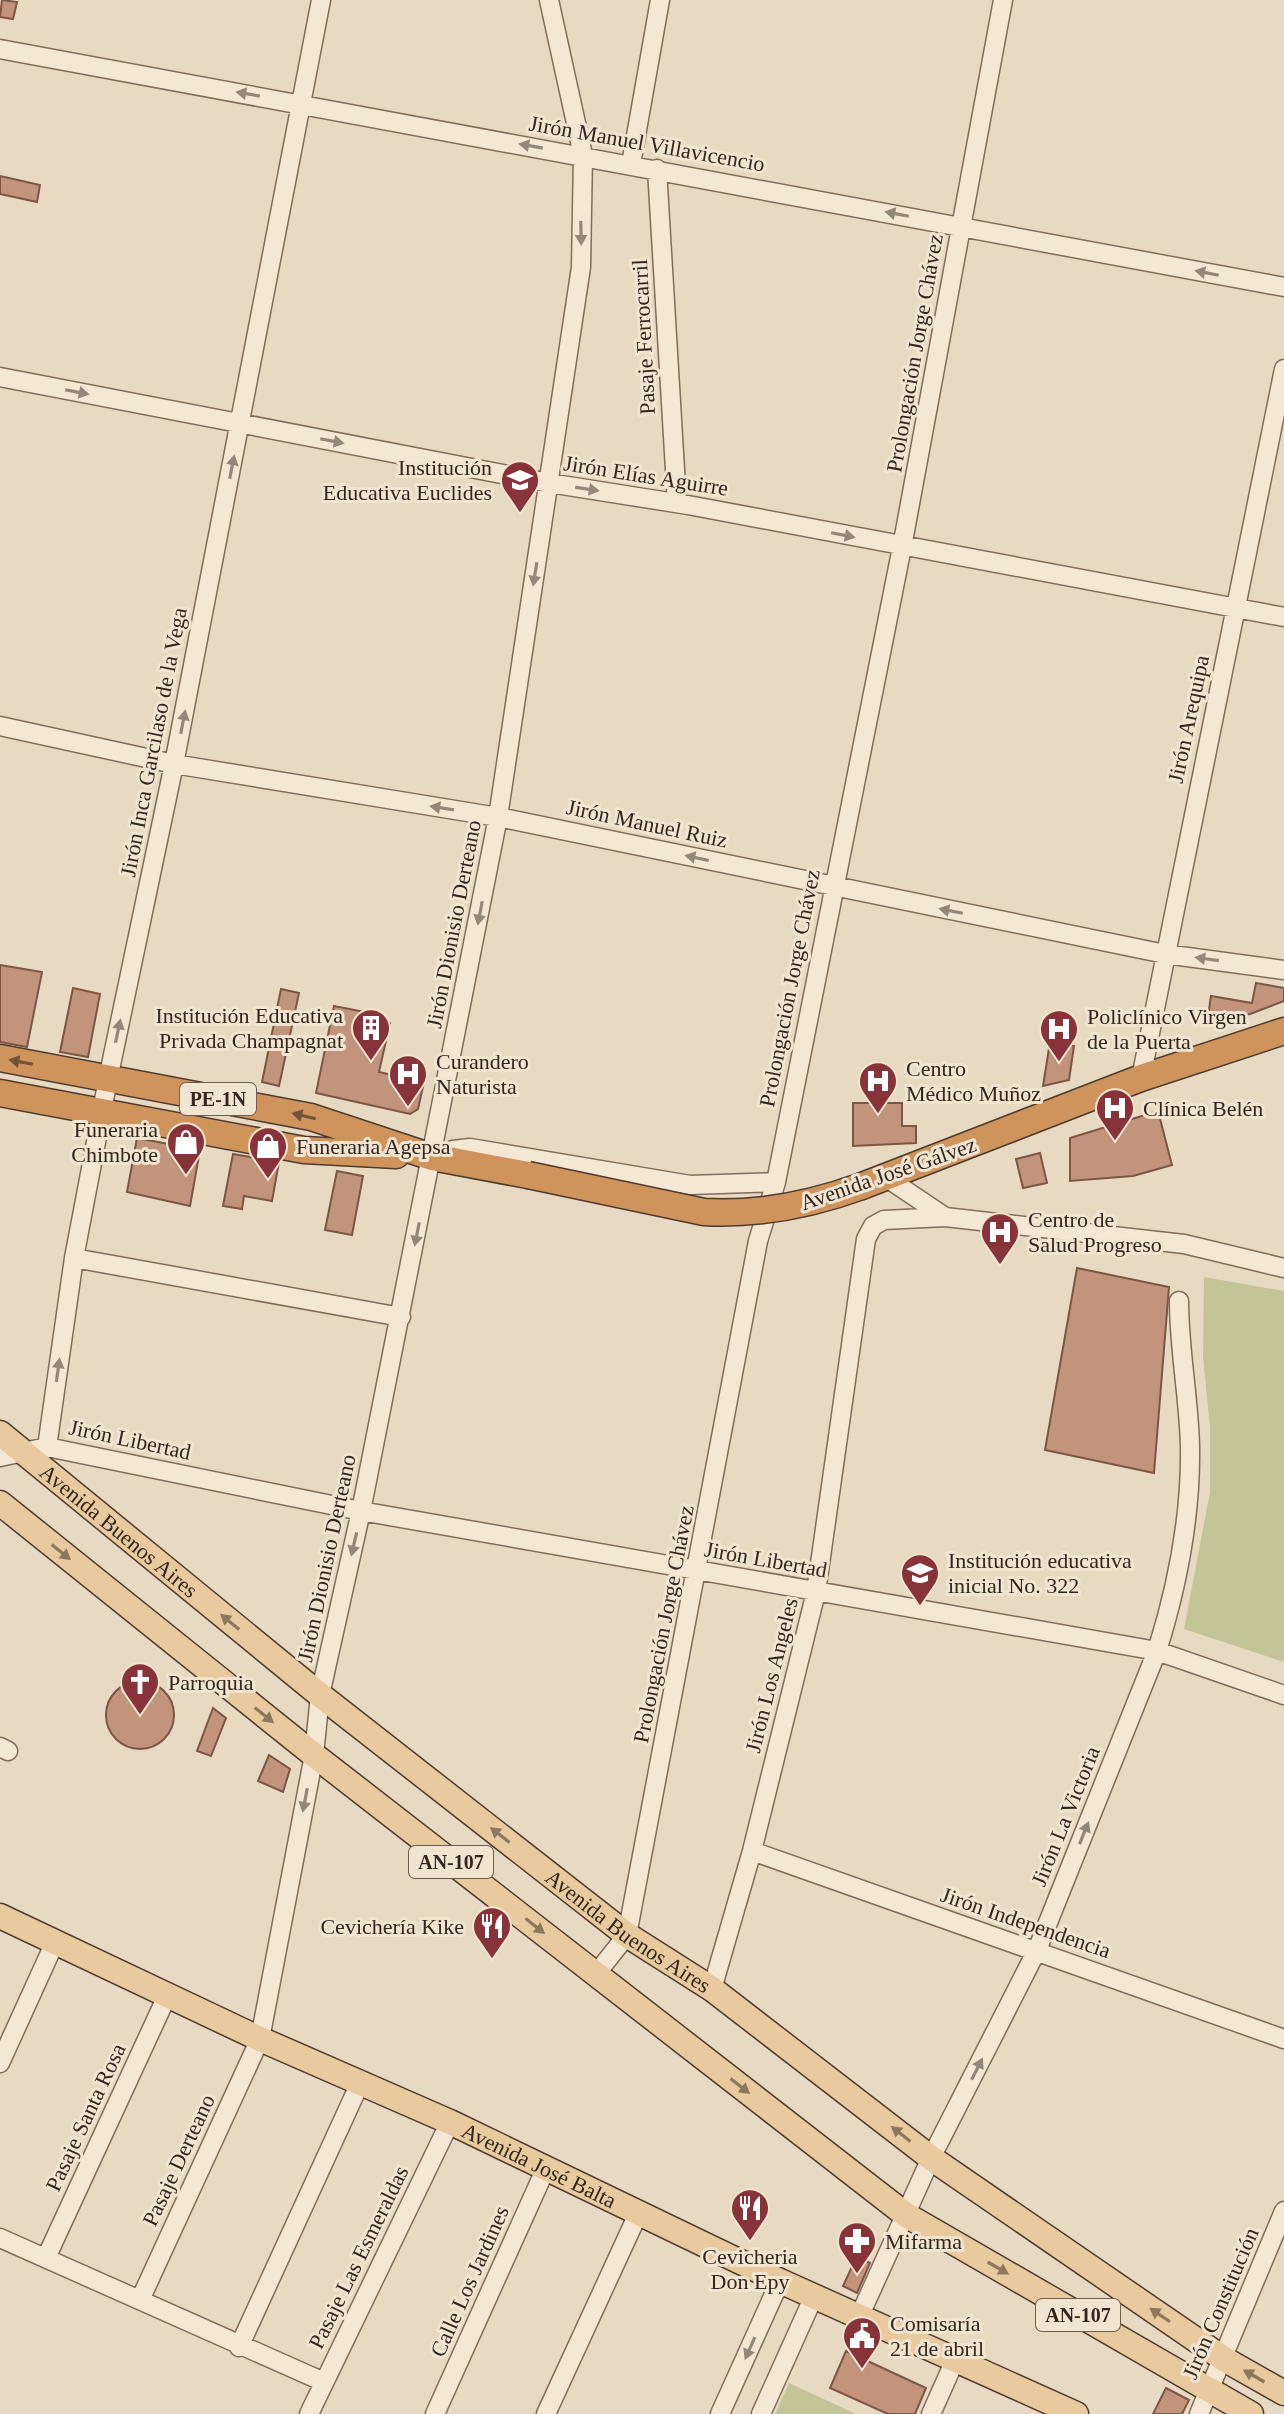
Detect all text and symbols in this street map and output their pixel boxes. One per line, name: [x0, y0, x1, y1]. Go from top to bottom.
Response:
one-way arrow: [235, 88, 260, 100]
street label: Jirón Manuel Villavicencio: [527, 110, 767, 177]
one-way arrow: [518, 139, 543, 151]
one-way arrow: [884, 207, 909, 220]
one-way arrow: [575, 221, 587, 246]
street label: Prolongación Jorge Chávez: [881, 232, 948, 474]
street label: Pasaje Ferrocarril: [627, 259, 660, 415]
one-way arrow: [1195, 266, 1220, 278]
one-way arrow: [64, 386, 89, 398]
one-way arrow: [320, 436, 345, 448]
street label: Jirón Elías Aguirre: [562, 450, 730, 501]
one-way arrow: [227, 454, 239, 479]
place label: Institución Educativa Euclides: [323, 455, 492, 505]
school or university icon: Institución Educativa Euclides: [499, 459, 541, 514]
one-way arrow: [575, 483, 600, 496]
one-way arrow: [831, 529, 856, 542]
one-way arrow: [528, 562, 541, 587]
street label: Jirón Inca Garcilaso de la Vega: [115, 605, 192, 879]
street label: Jirón Arequipa: [1163, 653, 1214, 785]
one-way arrow: [177, 709, 189, 734]
street label: Jirón Manuel Ruiz: [564, 794, 730, 853]
one-way arrow: [429, 801, 454, 813]
street label: Jirón Dionisio Derteano: [421, 818, 486, 1030]
one-way arrow: [684, 851, 709, 864]
street label: Prolongación Jorge Chávez: [754, 867, 825, 1109]
one-way arrow: [473, 901, 485, 926]
one-way arrow: [939, 904, 964, 916]
one-way arrow: [1194, 953, 1219, 966]
place label: Institución Educativa Privada Champagnat: [155, 1003, 343, 1053]
place label: Policlínico Virgen de la Puerta: [1087, 1004, 1247, 1054]
building icon: Institución Educativa Privada Champagnat: [350, 1007, 392, 1062]
hospital icon: Policlínico Virgen de la Puerta: [1038, 1008, 1080, 1063]
one-way arrow: [112, 1018, 125, 1043]
place label: Curandero Naturista: [436, 1049, 529, 1099]
hospital icon: Curandero Naturista: [387, 1053, 429, 1108]
one-way arrow: [9, 1056, 34, 1068]
place label: Centro Médico Muñoz: [906, 1056, 1041, 1106]
hospital icon: Centro Médico Muñoz: [857, 1060, 899, 1115]
road number: PE-1N: [180, 1083, 256, 1115]
hospital icon: Clínica Belén: [1094, 1087, 1136, 1142]
place label: Clínica Belén: [1143, 1096, 1263, 1121]
one-way arrow: [292, 1109, 317, 1122]
place label: Funeraria Chimbote: [71, 1117, 158, 1167]
shop icon: Funeraria Chimbote: [165, 1121, 207, 1176]
shop icon: Funeraria Agepsa: [247, 1125, 289, 1180]
street label: Avenida José Gálvez: [797, 1132, 979, 1215]
place label: Funeraria Agepsa: [296, 1134, 451, 1159]
place label: Centro de Salud Progreso: [1028, 1207, 1162, 1257]
hospital icon: Centro de Salud Progreso: [979, 1211, 1021, 1266]
one-way arrow: [410, 1222, 423, 1247]
one-way arrow: [52, 1357, 65, 1382]
street label: Jirón Libertad: [67, 1414, 193, 1465]
street label: Jirón Dionisio Derteano: [292, 1452, 361, 1664]
street label: Avenida Buenos Aires: [35, 1459, 203, 1603]
street label: Prolongación Jorge Chávez: [628, 1503, 699, 1745]
one-way arrow: [347, 1531, 360, 1556]
street label: Jirón Libertad: [703, 1536, 829, 1583]
one-way arrow: [51, 1543, 71, 1560]
place label: Institución educativa inicial No. 322: [948, 1548, 1132, 1598]
school or university icon: Institución educativa inicial No. 322: [899, 1552, 941, 1607]
street label: Jirón Los Angeles: [740, 1595, 803, 1755]
one-way arrow: [220, 1614, 240, 1631]
church icon: Parroquia: [119, 1661, 161, 1716]
place label: Parroquia: [168, 1670, 254, 1695]
one-way arrow: [253, 1706, 274, 1723]
street label: Jirón La Victoria: [1026, 1742, 1105, 1890]
one-way arrow: [299, 1788, 311, 1813]
one-way arrow: [1078, 1821, 1091, 1845]
one-way arrow: [490, 1828, 510, 1844]
road number: AN-107: [409, 1846, 493, 1878]
street label: Avenida Buenos Aires: [541, 1864, 715, 1998]
street label: Jirón Independencia: [938, 1882, 1114, 1963]
restaurant icon: Cevichería Kike: [471, 1905, 513, 1960]
place label: Cevichería Kike: [320, 1914, 464, 1939]
one-way arrow: [525, 1918, 545, 1934]
street label: Pasaje Santa Rosa: [40, 2039, 131, 2195]
one-way arrow: [969, 2058, 983, 2080]
one-way arrow: [730, 2077, 750, 2093]
street label: Pasaje Derteano: [137, 2090, 220, 2230]
street label: Avenida José Balta: [458, 2118, 620, 2213]
one-way arrow: [890, 2127, 911, 2143]
street label: Pasaje Las Esmeraldas: [303, 2162, 414, 2353]
restaurant icon: Cevicheria Don Epy: [729, 2187, 771, 2242]
street label: Calle Los Jardines: [425, 2202, 514, 2361]
pharmacy icon: Mifarma: [836, 2220, 878, 2275]
street label: Jirón Constitución: [1177, 2224, 1264, 2383]
place label: Mifarma: [885, 2229, 962, 2254]
place label: Cevicheria Don Epy: [702, 2244, 798, 2294]
one-way arrow: [987, 2261, 1009, 2275]
road number: AN-107: [1036, 2299, 1120, 2331]
one-way arrow: [1149, 2308, 1170, 2323]
place label: Comisaría 21 de abril: [890, 2311, 984, 2361]
public building icon: Comisaría 21 de abril: [841, 2315, 883, 2370]
one-way arrow: [743, 2336, 757, 2359]
one-way arrow: [1243, 2369, 1265, 2383]

